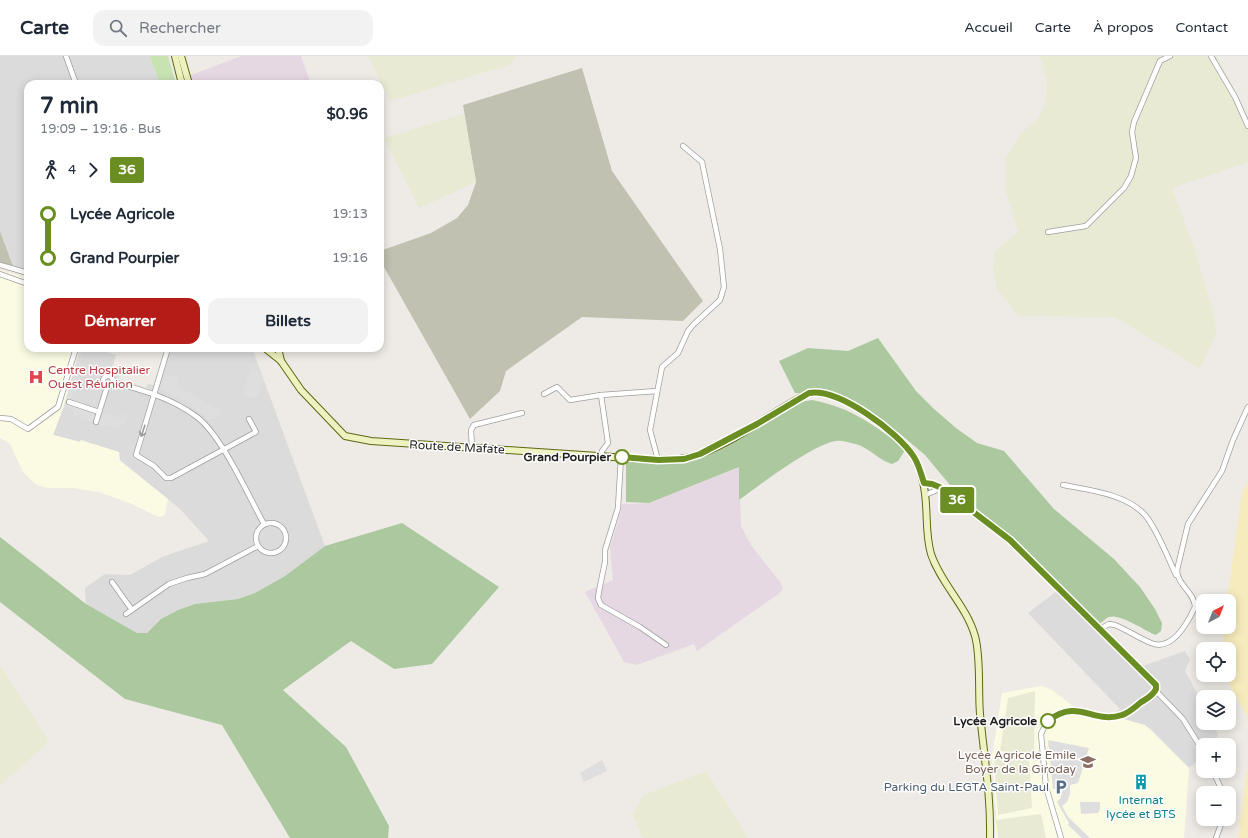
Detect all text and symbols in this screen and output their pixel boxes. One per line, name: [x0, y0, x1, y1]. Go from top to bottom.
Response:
search box: [93, 10, 373, 46]
text: Carte: [20, 17, 69, 39]
icon: search: [107, 17, 129, 39]
text: Rechercher: [139, 19, 221, 37]
text: Accueil: [964, 19, 1013, 36]
text: Carte: [1035, 19, 1071, 36]
text: À propos: [1093, 19, 1154, 36]
text: Contact: [1176, 19, 1228, 36]
text: 7 min: [40, 93, 99, 119]
text: $0.96: [327, 105, 368, 123]
text: 19:09 – 19:16 · Bus: [40, 121, 161, 137]
icon: walk: [40, 159, 62, 181]
icon: forward: [82, 159, 104, 181]
text: 36: [118, 161, 136, 178]
text: 4: [68, 162, 76, 178]
text: Lycée Agricole: [70, 205, 175, 223]
text: 19:13: [332, 206, 368, 222]
text: Grand Pourpier: [70, 249, 179, 267]
text: 19:16: [332, 250, 368, 266]
button: Démarrer: [40, 298, 200, 344]
button: Billets: [208, 298, 368, 344]
place label: Centre Hospitalier Ouest Réunion: [48, 363, 151, 391]
hospital icon: Centre Hospitalier Ouest Réunion: [27, 368, 45, 386]
one-way arrow: [139, 424, 146, 437]
street label: Route de Mafate: [409, 438, 505, 457]
marker: Grand Pourpier: [614, 449, 630, 465]
place label: Grand Pourpier: [524, 450, 611, 465]
line badge: 36: [939, 487, 975, 513]
text: 36: [948, 491, 966, 508]
north arrow: [1196, 594, 1236, 634]
map controls: [1196, 594, 1236, 826]
button: locate: [1196, 642, 1236, 682]
button: layers: [1196, 690, 1236, 730]
marker: Lycée Agricole: [1040, 713, 1056, 729]
place label: Lycée Agricole: [953, 714, 1037, 729]
button: +: [1196, 738, 1236, 778]
place label: Lycée Agricole Emile Boyer de la Giroday: [958, 748, 1077, 776]
school or university icon: Lycée Agricole Emile Boyer de la Giroday: [1079, 753, 1097, 771]
building icon: Internat lycée et BTS: [1132, 773, 1150, 791]
parking icon: Parking du LEGTA Saint-Paul: [1052, 778, 1070, 796]
place label: Parking du LEGTA Saint-Paul: [884, 780, 1049, 794]
button: −: [1196, 786, 1236, 826]
place label: Internat lycée et BTS: [1106, 793, 1176, 821]

